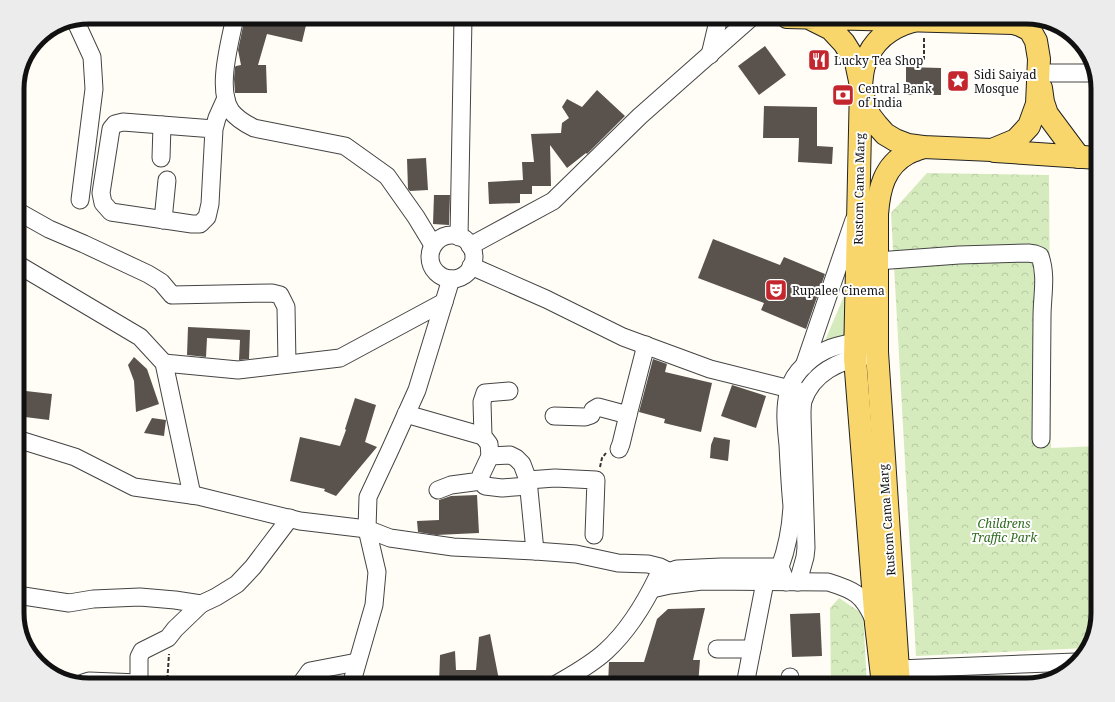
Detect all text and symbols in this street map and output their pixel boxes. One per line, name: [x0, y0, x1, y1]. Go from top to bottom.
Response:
restaurant icon: Lucky Tea Shop: [806, 47, 832, 73]
place label: Lucky Tea Shop: [834, 52, 923, 69]
place label: Sidi Saiyad Mosque: [974, 66, 1037, 97]
place icon: Sidi Saiyad Mosque: [945, 68, 971, 94]
place label: Central Bank of India: [858, 80, 933, 111]
bank icon: Central Bank of India: [830, 82, 856, 108]
street label: Rustom Cama Marg: [850, 132, 868, 245]
theatre icon: Rupalee Cinema: [763, 277, 789, 303]
place label: Rupalee Cinema: [792, 282, 885, 299]
street label: Rustom Cama Marg: [875, 463, 899, 576]
park label: Childrens Traffic Park: [971, 515, 1038, 546]

